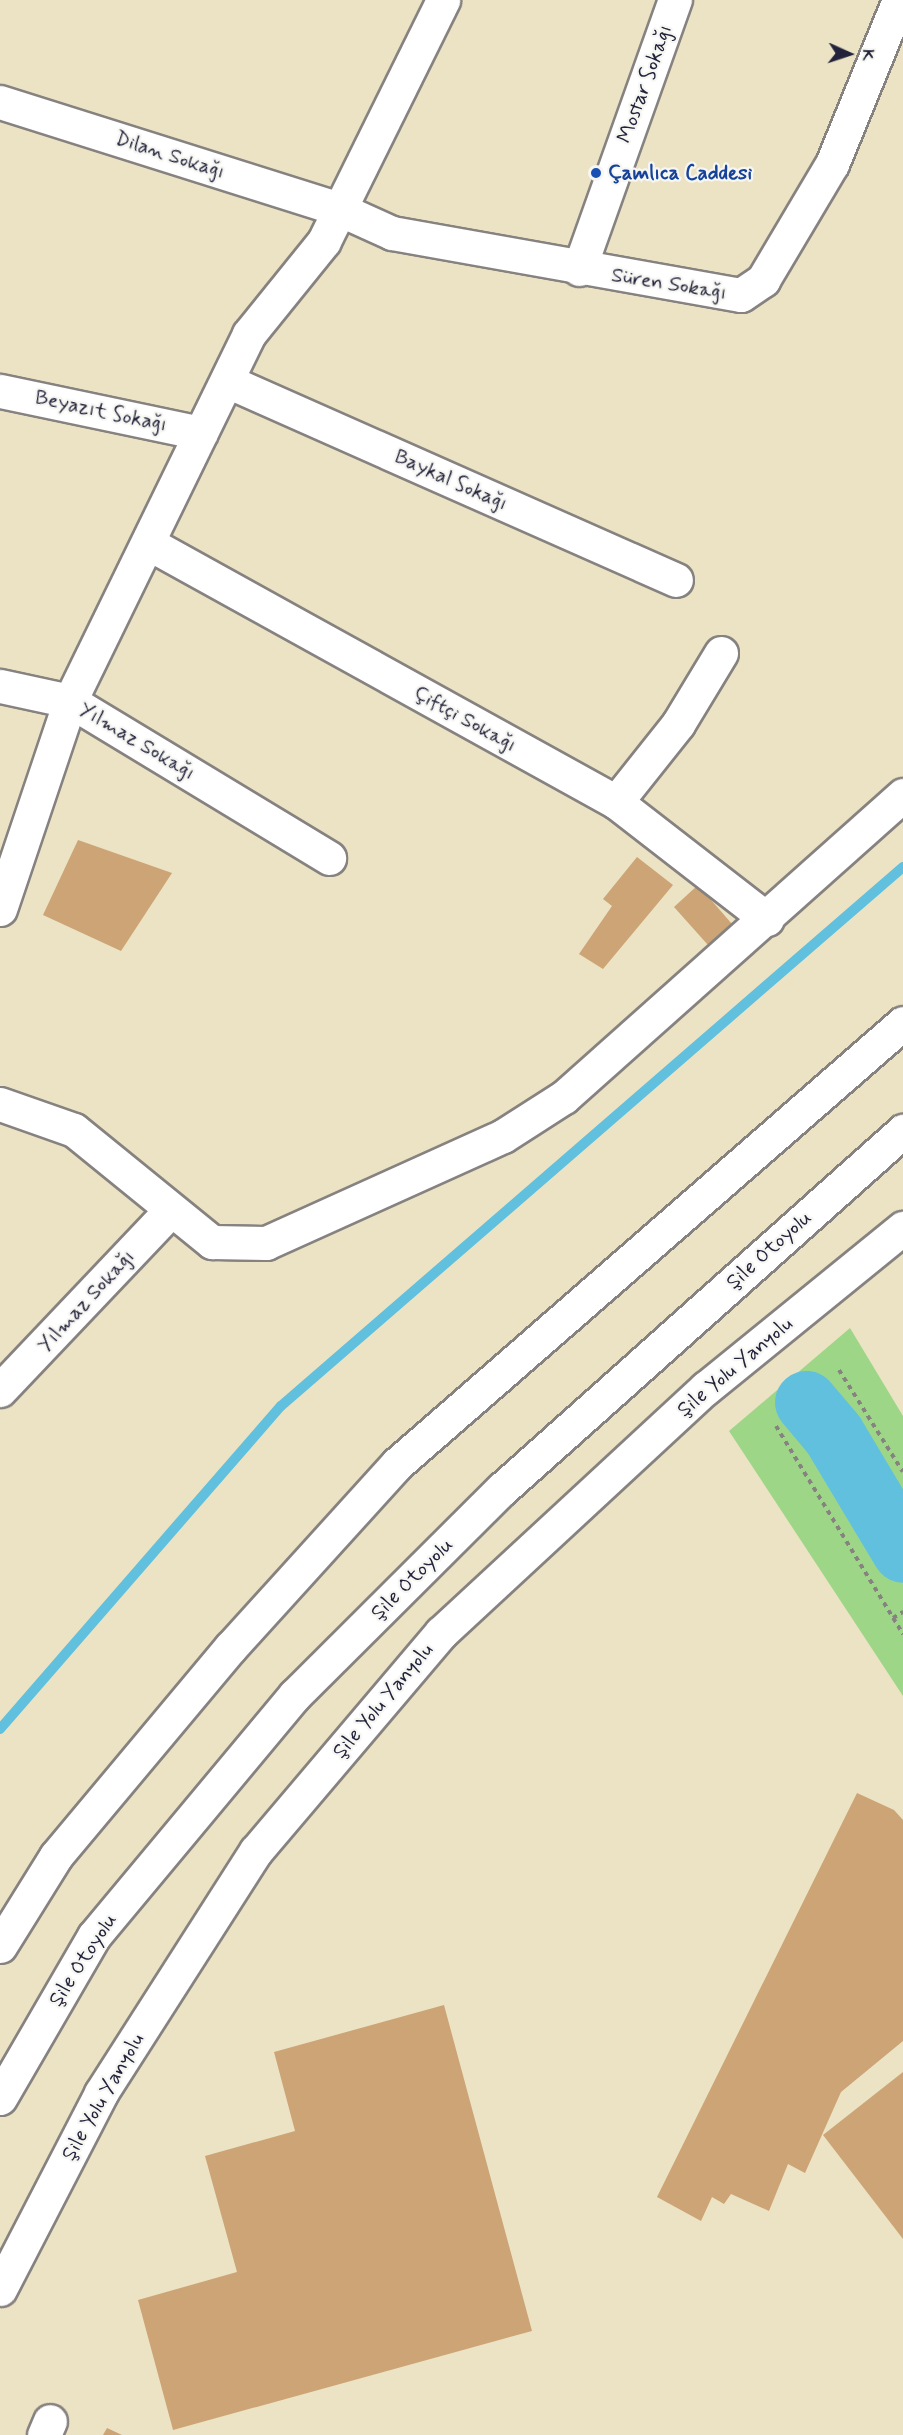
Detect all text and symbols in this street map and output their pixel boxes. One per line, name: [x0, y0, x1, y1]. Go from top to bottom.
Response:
street label: Mostar Sokağı: [612, 21, 678, 147]
north arrow: [819, 24, 879, 84]
text: K: [857, 49, 878, 61]
street label: Dilan Sokağı: [112, 125, 228, 185]
place label: Çamlıca Caddesi: [608, 160, 757, 186]
marker: Çamlıca Caddesi: [589, 166, 603, 180]
street label: Süren Sokağı: [610, 263, 728, 305]
street label: Beyazıt Sokağı: [32, 384, 170, 438]
street label: Baykal Sokağı: [389, 443, 513, 517]
street label: Çiftçi Sokağı: [410, 681, 520, 757]
street label: Yılmaz Sokağı: [75, 697, 199, 785]
street label: Şile Otoyolu: [722, 1206, 816, 1294]
street label: Yılmaz Sokağı: [33, 1245, 139, 1357]
street label: Şile Yolu Yanyolu: [670, 1310, 800, 1424]
street label: Şile Otoyolu: [366, 1533, 458, 1625]
street label: Şile Yolu Yanyolu: [326, 1636, 440, 1766]
street label: Şile Otoyolu: [44, 1909, 122, 2011]
street label: Şile Yolu Yanyolu: [55, 2027, 151, 2167]

